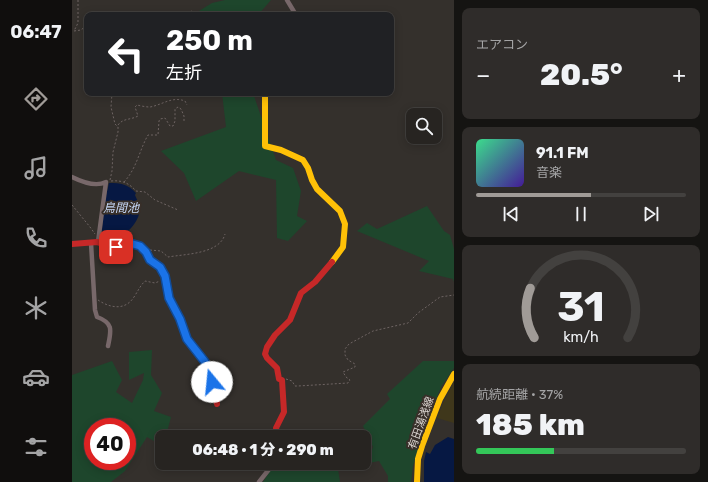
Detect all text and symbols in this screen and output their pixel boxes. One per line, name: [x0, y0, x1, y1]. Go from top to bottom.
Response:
text: 06:47: [10, 21, 62, 43]
text: 250 m: [166, 24, 253, 57]
icon: left: [100, 28, 152, 80]
text: エアコン: [476, 37, 528, 52]
text: 20.5°: [540, 57, 623, 93]
text: 左折: [166, 62, 202, 84]
text: −: [476, 62, 490, 89]
text: +: [672, 62, 686, 89]
icon: directions: [22, 85, 50, 113]
map controls: [406, 108, 442, 144]
button: search: [406, 108, 442, 144]
text: 91.1 FM: [536, 144, 589, 162]
icon: music: [22, 154, 50, 182]
text: 音楽: [536, 165, 562, 180]
water label: 鳥間池: [103, 201, 140, 215]
icon: previous: [500, 203, 522, 225]
icon: pause: [570, 203, 592, 225]
icon: next: [640, 203, 662, 225]
icon: phone: [22, 224, 50, 252]
pin: [99, 230, 133, 264]
icon: arrive: [105, 236, 127, 258]
text: 31: [557, 282, 605, 331]
icon: climate: [22, 294, 50, 322]
text: km/h: [563, 329, 599, 346]
position arrow: [191, 361, 233, 403]
icon: car: [22, 363, 50, 391]
text: 航続距離 · 37%: [476, 387, 563, 402]
street label: 有田湯浅線: [405, 395, 437, 451]
text: 185 km: [476, 407, 585, 443]
speed limit sign: 40: [84, 418, 136, 470]
icon: filters: [22, 433, 50, 461]
text: 06:48 · 1 分 · 290 m: [192, 441, 334, 459]

